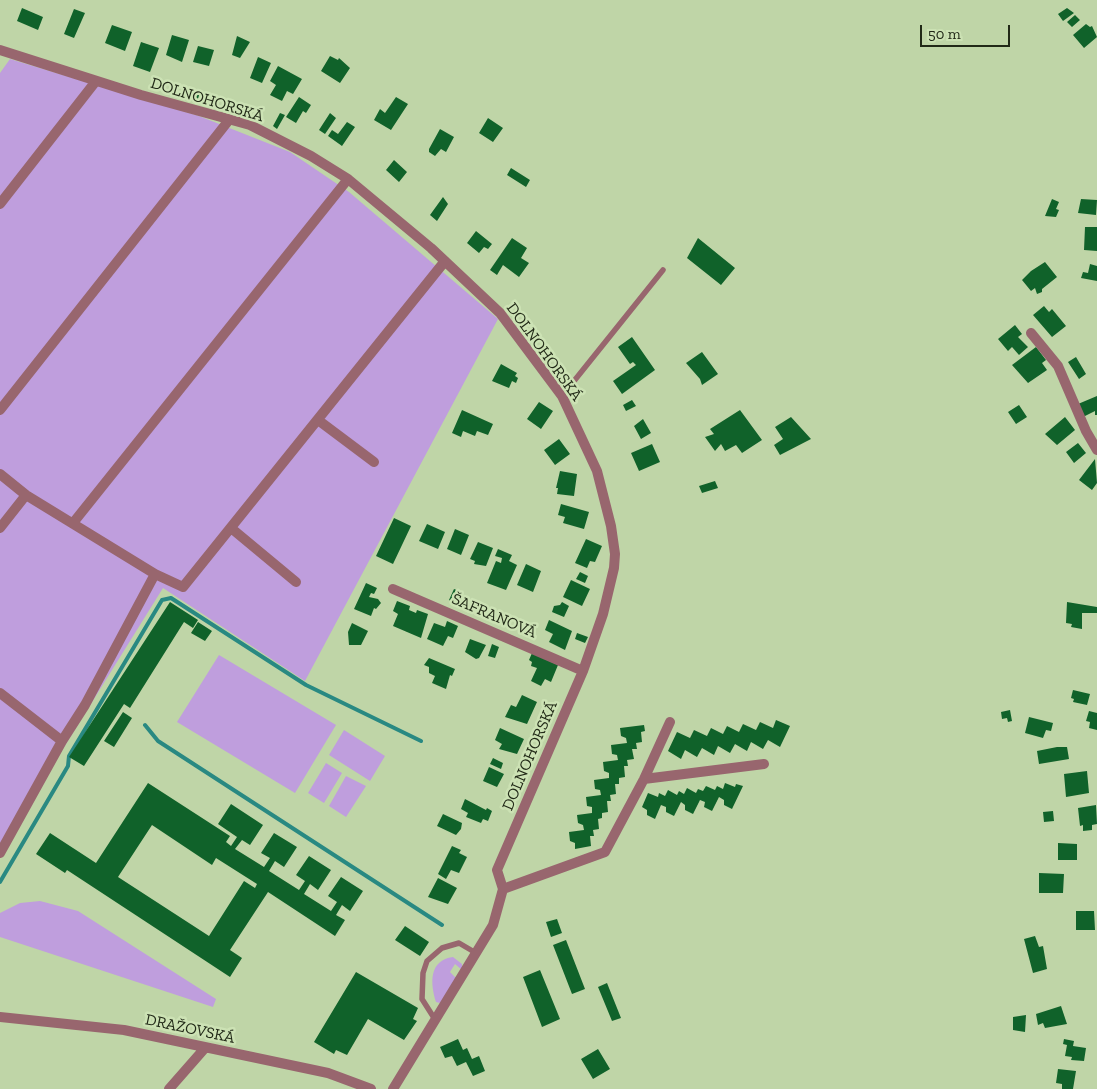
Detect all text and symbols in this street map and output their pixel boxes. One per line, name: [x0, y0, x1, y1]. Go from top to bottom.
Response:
scale bar: [922, 15, 1012, 47]
text: 50 m: [928, 25, 961, 43]
street label: DOLNOHORSKÁ: [148, 74, 266, 126]
street label: DOLNOHORSKÁ: [502, 299, 586, 405]
street label: ŠAFRANOVÁ: [449, 590, 539, 642]
street label: DOLNOHORSKÁ: [498, 698, 562, 814]
street label: DRAŽOVSKÁ: [144, 1010, 236, 1048]

